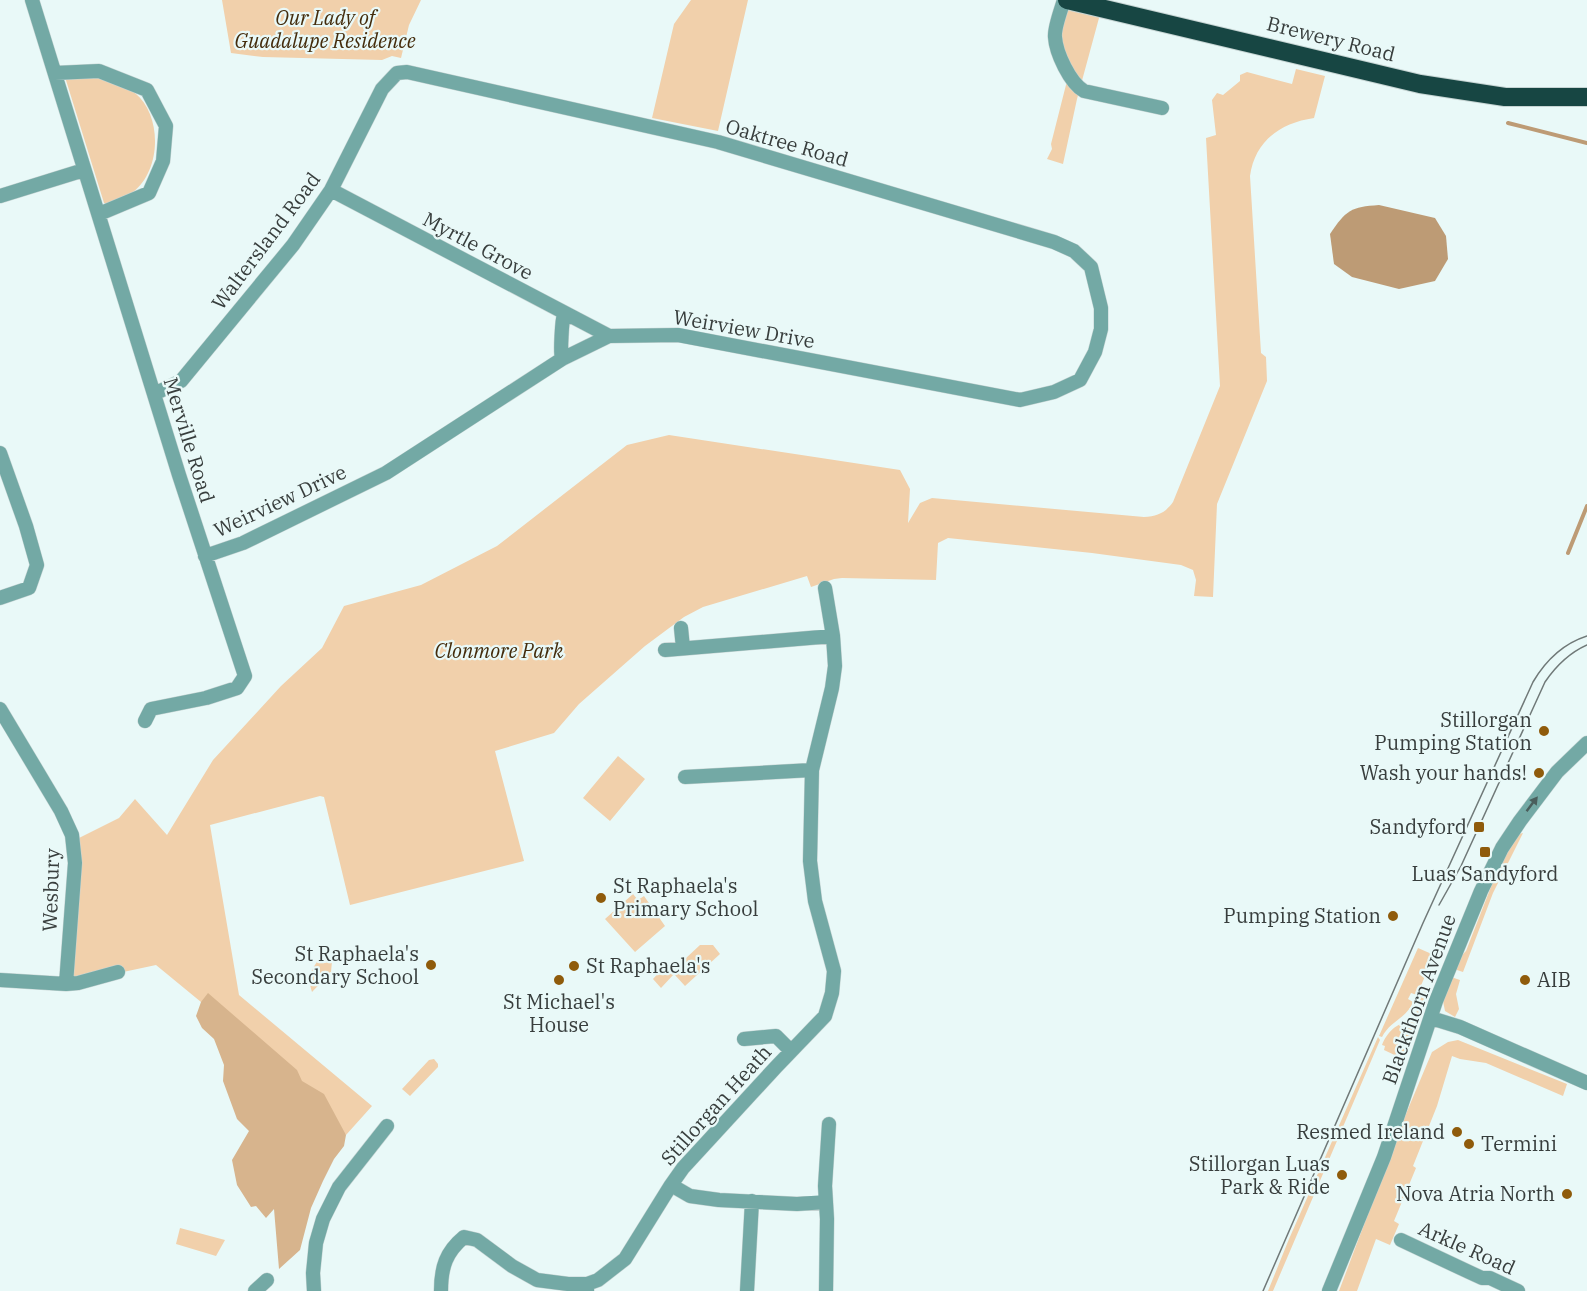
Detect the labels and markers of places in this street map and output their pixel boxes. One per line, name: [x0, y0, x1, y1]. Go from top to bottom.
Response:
place label: Stillorgan Pumping Station: [1374, 706, 1532, 756]
marker: Stillorgan Pumping Station: [1537, 724, 1551, 738]
place label: Wash your hands!: [1360, 759, 1527, 786]
marker: Wash your hands!: [1532, 766, 1546, 780]
place label: Sandyford: [1370, 813, 1467, 840]
marker: Sandyford: [1472, 820, 1486, 834]
marker: Luas Sandyford: [1478, 845, 1492, 859]
place label: Luas Sandyford: [1412, 860, 1558, 887]
place label: St Raphaela's Primary School: [613, 872, 759, 922]
marker: St Raphaela's Primary School: [594, 891, 608, 905]
place label: Pumping Station: [1223, 902, 1381, 929]
marker: Pumping Station: [1386, 909, 1400, 923]
place label: St Raphaela's Secondary School: [251, 940, 419, 990]
place label: St Raphaela's: [586, 952, 711, 979]
marker: St Raphaela's Secondary School: [424, 958, 438, 972]
marker: St Raphaela's: [567, 959, 581, 973]
place label: AIB: [1537, 966, 1571, 993]
marker: St Michael's House: [552, 973, 566, 987]
marker: AIB: [1518, 973, 1532, 987]
place label: St Michael's House: [503, 988, 615, 1038]
place label: Resmed Ireland: [1296, 1118, 1445, 1145]
marker: Resmed Ireland: [1450, 1125, 1464, 1139]
place label: Termini: [1481, 1130, 1557, 1157]
marker: Termini: [1462, 1137, 1476, 1151]
place label: Stillorgan Luas Park & Ride: [1189, 1150, 1330, 1200]
marker: Stillorgan Luas Park & Ride: [1335, 1168, 1349, 1182]
place label: Nova Atria North: [1396, 1180, 1555, 1207]
marker: Nova Atria North: [1560, 1187, 1574, 1201]

